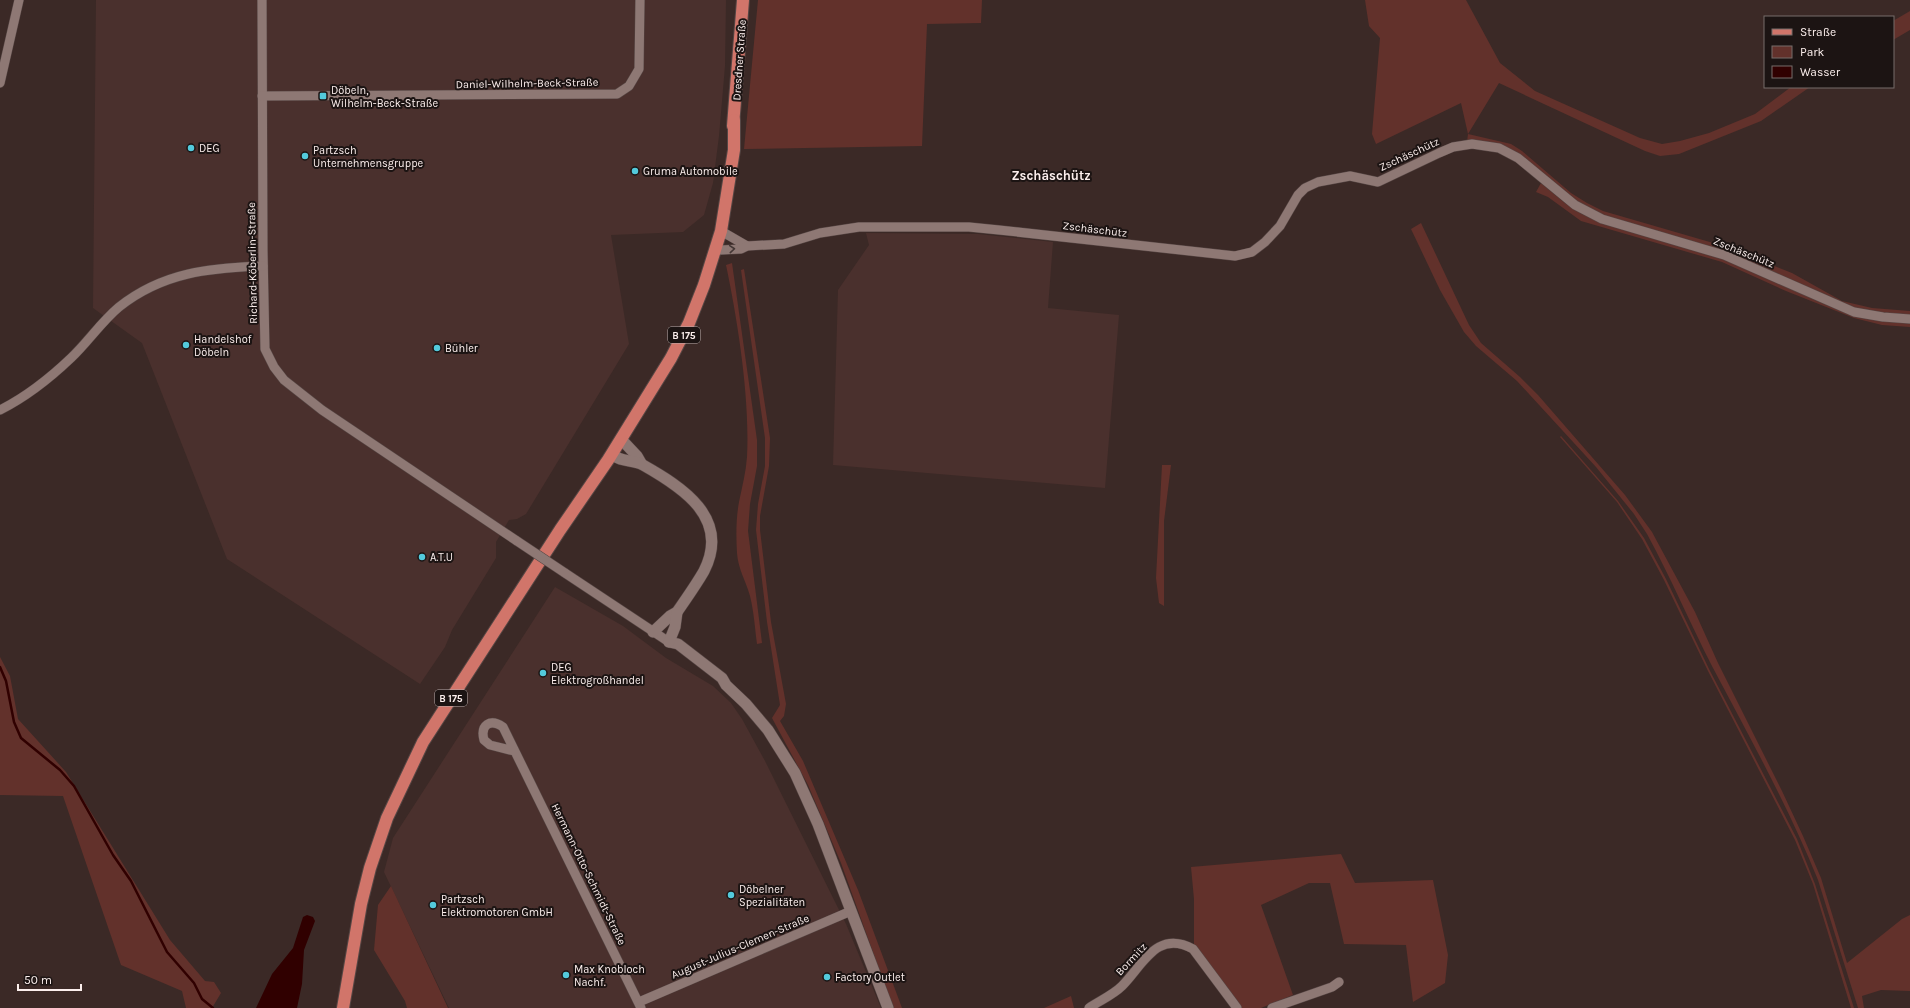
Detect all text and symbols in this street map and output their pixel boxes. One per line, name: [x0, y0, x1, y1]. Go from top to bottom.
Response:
legend: [1764, 16, 1894, 88]
street label: Dresdner Straße: [730, 19, 749, 101]
text: Straße: [1800, 25, 1836, 39]
text: Park: [1800, 45, 1825, 59]
text: Wasser: [1800, 65, 1841, 79]
street label: Daniel-Wilhelm-Beck-Straße: [455, 76, 599, 91]
place label: Döbeln, Wilhelm-Beck-Straße: [331, 84, 438, 110]
marker: Döbeln, Wilhelm-Beck-Straße: [318, 91, 328, 101]
street label: Zschäschütz: [1377, 135, 1441, 174]
place label: DEG: [199, 142, 220, 155]
marker: DEG: [186, 143, 196, 153]
place label: Partzsch Unternehmensgruppe: [313, 144, 424, 170]
marker: Partzsch Unternehmensgruppe: [300, 151, 310, 161]
place label: Gruma Automobile: [643, 165, 738, 178]
marker: Gruma Automobile: [630, 166, 640, 176]
district label: Zschäschütz: [1011, 168, 1091, 183]
street label: Richard-Köberlin-Straße: [245, 202, 260, 324]
street label: Zschäschütz: [1062, 219, 1128, 240]
street label: Zschäschütz: [1711, 234, 1776, 271]
one-way arrow: [729, 245, 735, 254]
road number: B 175: [668, 327, 700, 343]
place label: Handelshof Döbeln: [194, 333, 252, 359]
marker: Handelshof Döbeln: [181, 340, 191, 350]
place label: Bühler: [445, 342, 478, 355]
marker: Bühler: [432, 343, 442, 353]
place label: A.T.U: [430, 551, 453, 564]
marker: A.T.U: [417, 552, 427, 562]
place label: DEG Elektrogroßhandel: [551, 661, 644, 687]
marker: DEG Elektrogroßhandel: [538, 668, 548, 678]
road number: B 175: [435, 690, 467, 706]
street label: Hermann-Otto-Schmidt-Straße: [549, 801, 629, 947]
place label: Döbelner Spezialitäten: [739, 883, 805, 909]
marker: Döbelner Spezialitäten: [726, 890, 736, 900]
place label: Partzsch Elektromotoren GmbH: [441, 893, 553, 919]
marker: Partzsch Elektromotoren GmbH: [428, 900, 438, 910]
street label: August-Julius-Clemen-Straße: [669, 911, 811, 981]
street label: Bormitz: [1113, 940, 1150, 978]
place label: Max Knobloch Nachf.: [574, 963, 645, 989]
scale bar: [18, 966, 81, 992]
marker: Max Knobloch Nachf.: [561, 970, 571, 980]
place label: Factory Outlet: [835, 971, 905, 984]
marker: Factory Outlet: [822, 972, 832, 982]
text: 50 m: [24, 973, 52, 987]

